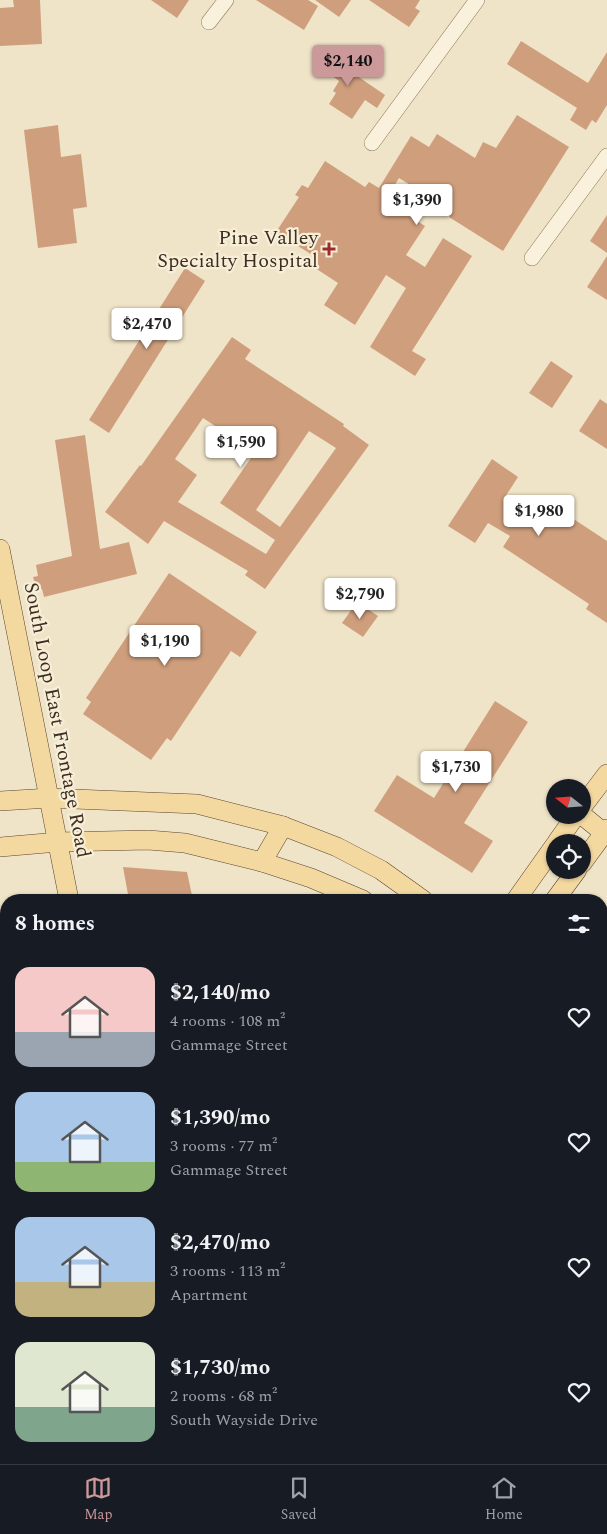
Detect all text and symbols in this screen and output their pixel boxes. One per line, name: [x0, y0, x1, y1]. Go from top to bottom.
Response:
pin: $2,140: [307, 44, 389, 87]
text: $2,140: [323, 49, 373, 73]
pin: $1,390: [376, 184, 458, 226]
text: $1,390: [392, 188, 442, 212]
place label: Pine Valley Specialty Hospital: [157, 223, 319, 276]
marker: Pine Valley Specialty Hospital: [322, 242, 336, 256]
pin: $2,470: [106, 308, 188, 350]
text: $2,470: [122, 312, 172, 336]
pin: $1,590: [200, 426, 282, 468]
text: $1,590: [216, 430, 266, 454]
pin: $1,980: [498, 494, 580, 537]
text: $1,980: [514, 499, 564, 523]
pin: $2,790: [319, 578, 401, 620]
street label: South Loop East Frontage Road: [16, 580, 98, 860]
text: $2,790: [335, 582, 385, 606]
pin: $1,190: [124, 624, 206, 667]
text: $1,190: [140, 629, 190, 653]
pin: $1,730: [415, 750, 497, 793]
text: $1,730: [431, 755, 481, 779]
north arrow: [546, 779, 591, 824]
map controls: [546, 779, 591, 879]
button: locate: [546, 834, 591, 879]
text: 8 homes: [15, 908, 95, 940]
icon: filters: [565, 910, 593, 938]
text: $2,140/mo: [170, 977, 270, 1009]
icon: home: [55, 987, 115, 1047]
icon: heart: [565, 1003, 593, 1031]
text: 4 rooms · 108 m²: [170, 1009, 285, 1033]
text: Gammage Street: [170, 1033, 288, 1057]
text: $1,390/mo: [170, 1102, 270, 1134]
icon: home: [55, 1112, 115, 1172]
icon: heart: [565, 1128, 593, 1156]
text: 3 rooms · 77 m²: [170, 1134, 277, 1158]
text: Gammage Street: [170, 1158, 288, 1182]
text: $2,470/mo: [170, 1227, 270, 1259]
icon: home: [55, 1237, 115, 1297]
icon: heart: [565, 1253, 593, 1281]
text: 3 rooms · 113 m²: [170, 1259, 285, 1283]
text: Apartment: [170, 1283, 248, 1307]
text: $1,730/mo: [170, 1352, 270, 1384]
icon: home: [55, 1362, 115, 1422]
icon: heart: [565, 1378, 593, 1406]
text: 2 rooms · 68 m²: [170, 1384, 277, 1408]
text: South Wayside Drive: [170, 1408, 318, 1432]
tab: Map: [84, 1474, 112, 1525]
tab: Saved: [281, 1474, 317, 1525]
tab: Home: [485, 1474, 523, 1525]

